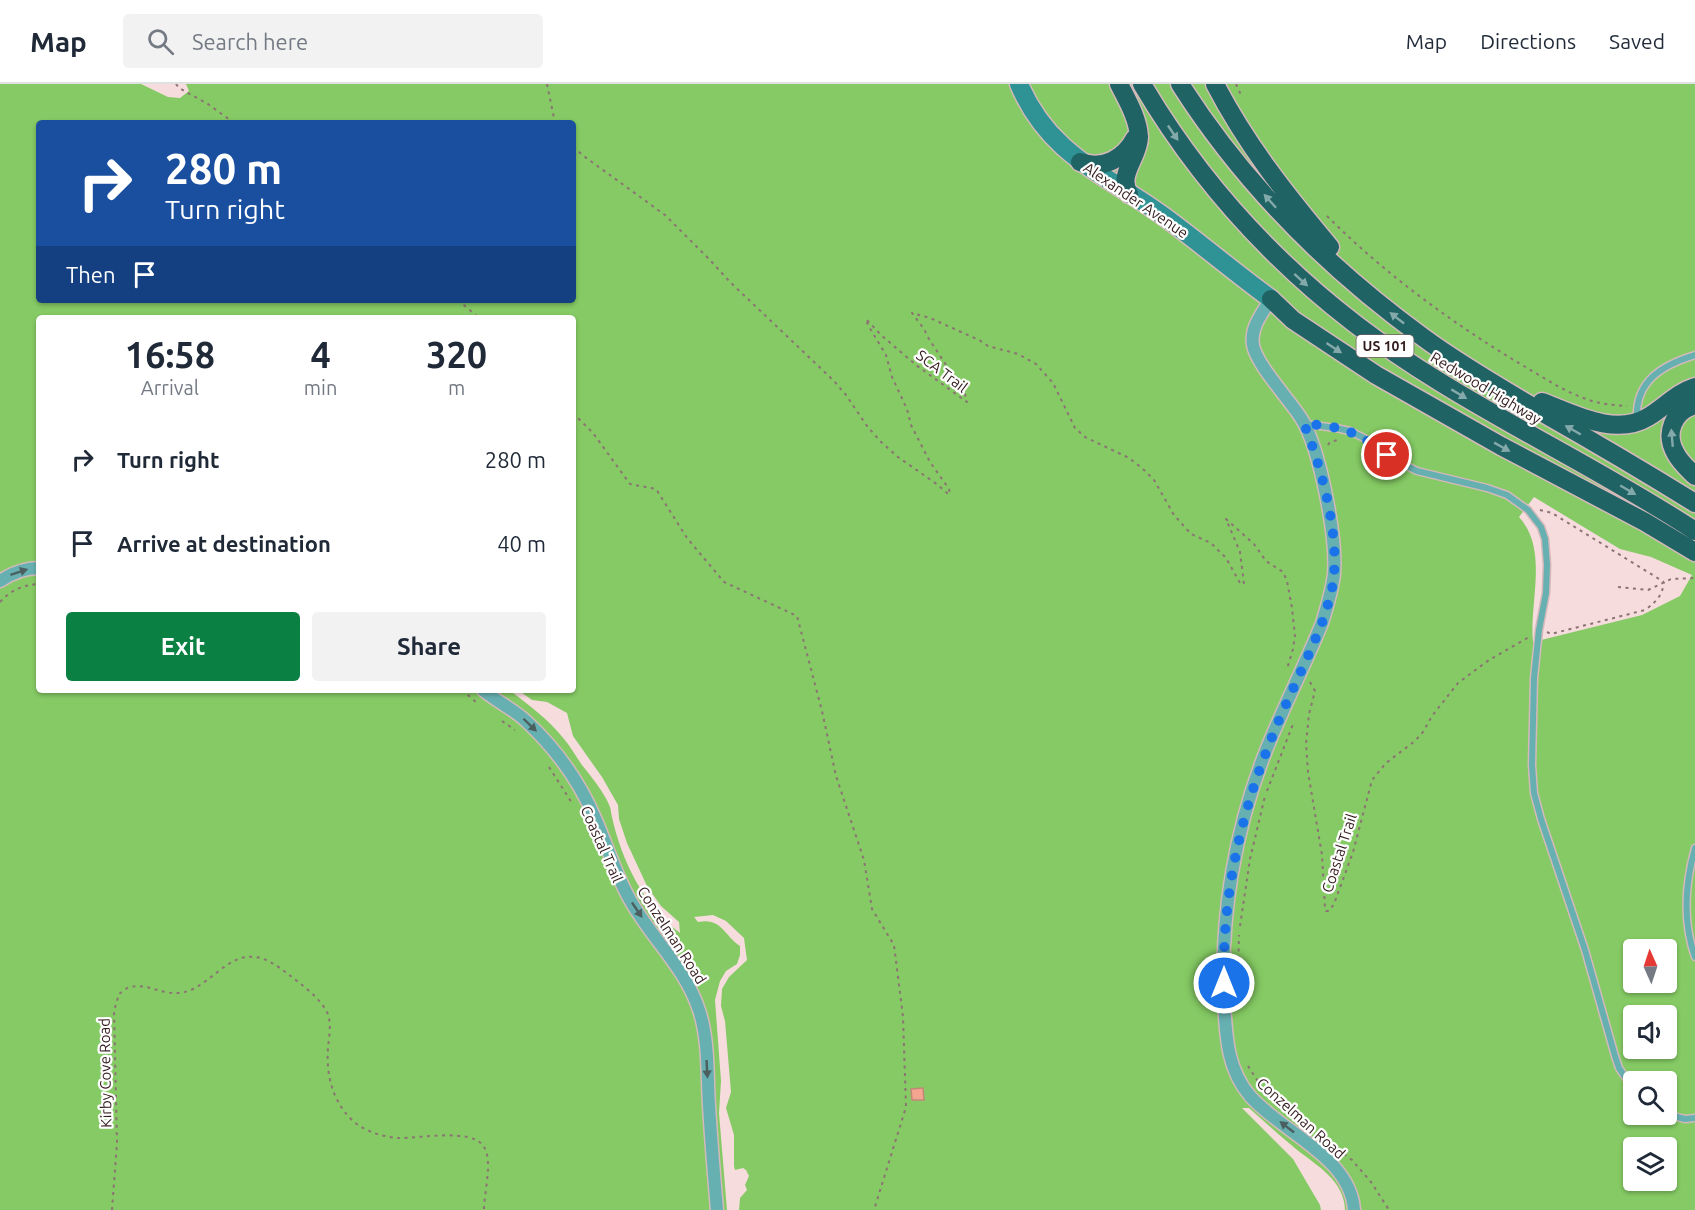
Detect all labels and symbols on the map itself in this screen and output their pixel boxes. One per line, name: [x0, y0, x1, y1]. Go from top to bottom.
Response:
one-way arrow: [1167, 125, 1179, 141]
street label: Alexander Avenue: [1080, 159, 1192, 241]
one-way arrow: [1264, 195, 1278, 209]
one-way arrow: [1293, 273, 1308, 286]
one-way arrow: [1390, 313, 1405, 325]
road number: US 101: [1356, 335, 1414, 357]
one-way arrow: [1325, 342, 1341, 354]
street label: SCA Trail: [913, 346, 971, 396]
street label: Redwood Highway: [1428, 348, 1544, 428]
one-way arrow: [1451, 388, 1467, 399]
one-way arrow: [1564, 425, 1581, 435]
one-way arrow: [1667, 428, 1677, 447]
pin: [1361, 429, 1412, 480]
one-way arrow: [1494, 442, 1511, 452]
one-way arrow: [1620, 485, 1637, 495]
one-way arrow: [10, 567, 28, 576]
one-way arrow: [522, 718, 537, 732]
street label: Coastal Trail: [578, 803, 626, 885]
street label: Coastal Trail: [1318, 811, 1360, 895]
street label: Conzelman Road: [634, 883, 710, 987]
one-way arrow: [631, 902, 642, 919]
north arrow: [1623, 939, 1677, 993]
position arrow: [1192, 951, 1256, 1015]
street label: Kirby Cove Road: [96, 1018, 114, 1128]
one-way arrow: [702, 1059, 711, 1078]
street label: Conzelman Road: [1253, 1074, 1349, 1162]
one-way arrow: [1279, 1122, 1294, 1134]

